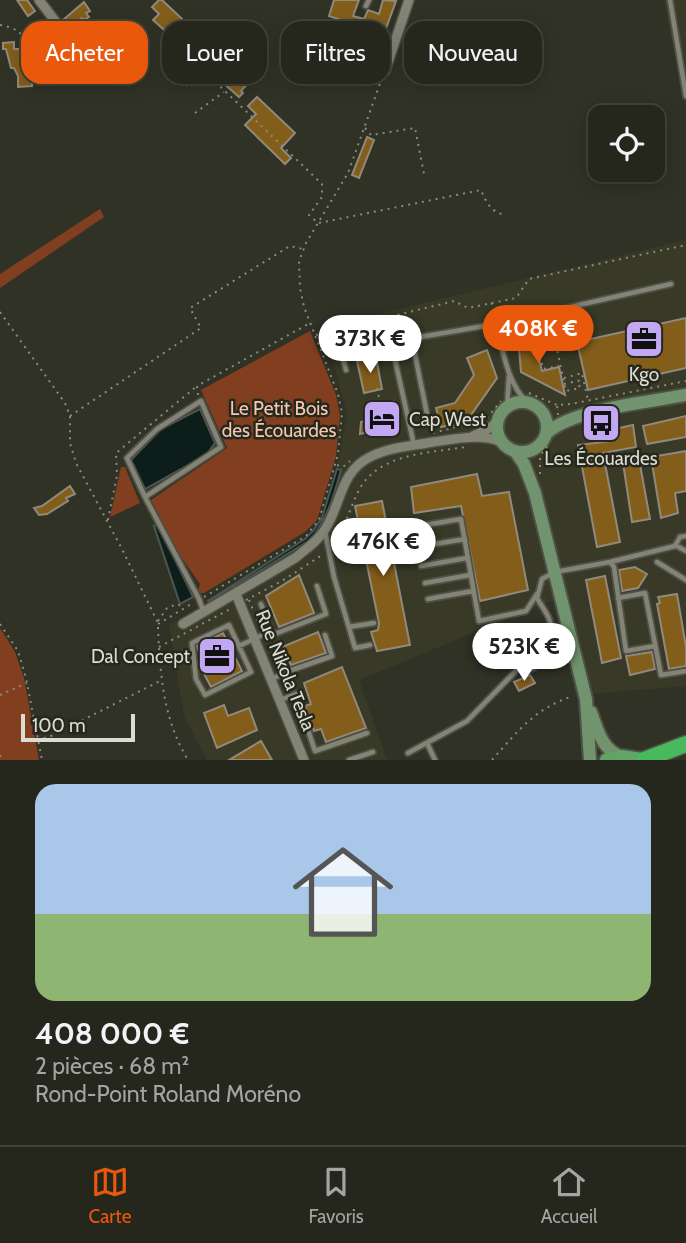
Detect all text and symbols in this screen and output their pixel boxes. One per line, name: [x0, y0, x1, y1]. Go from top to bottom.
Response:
chip: Acheter: [21, 21, 148, 84]
chip: Louer: [162, 21, 267, 84]
chip: Filtres: [281, 21, 390, 84]
chip: Nouveau: [404, 21, 542, 84]
map controls: [588, 105, 665, 182]
button: locate: [588, 105, 665, 182]
pin: 408K €: [481, 306, 595, 365]
text: 408K €: [499, 314, 577, 342]
pin: 373K €: [313, 316, 427, 375]
office icon: Kgo: [623, 318, 665, 360]
text: 373K €: [335, 324, 405, 352]
place label: Kgo: [629, 363, 659, 386]
park label: Le Petit Bois des Écouardes: [222, 397, 336, 442]
hotel icon: Cap West: [361, 398, 403, 440]
bus stop icon: Les Écouardes: [580, 402, 622, 444]
place label: Cap West: [409, 408, 487, 431]
place label: Les Écouardes: [544, 446, 658, 470]
pin: 476K €: [326, 518, 440, 578]
text: 476K €: [347, 527, 419, 555]
street label: Rue Nikola Tesla: [251, 606, 320, 734]
pin: 523K €: [467, 624, 581, 683]
text: 523K €: [488, 632, 560, 660]
office icon: Dal Concept: [196, 635, 238, 677]
place label: Dal Concept: [91, 645, 191, 668]
scale bar: [21, 711, 135, 743]
text: 100 m: [32, 714, 86, 737]
icon: home: [280, 829, 406, 955]
text: 408 000 €: [35, 1015, 189, 1052]
text: 2 pièces · 68 m²: [35, 1052, 189, 1080]
text: Rond-Point Roland Moréno: [35, 1080, 301, 1108]
tab: Carte: [89, 1163, 131, 1228]
tab: Favoris: [308, 1163, 364, 1228]
tab: Accueil: [541, 1163, 597, 1228]

